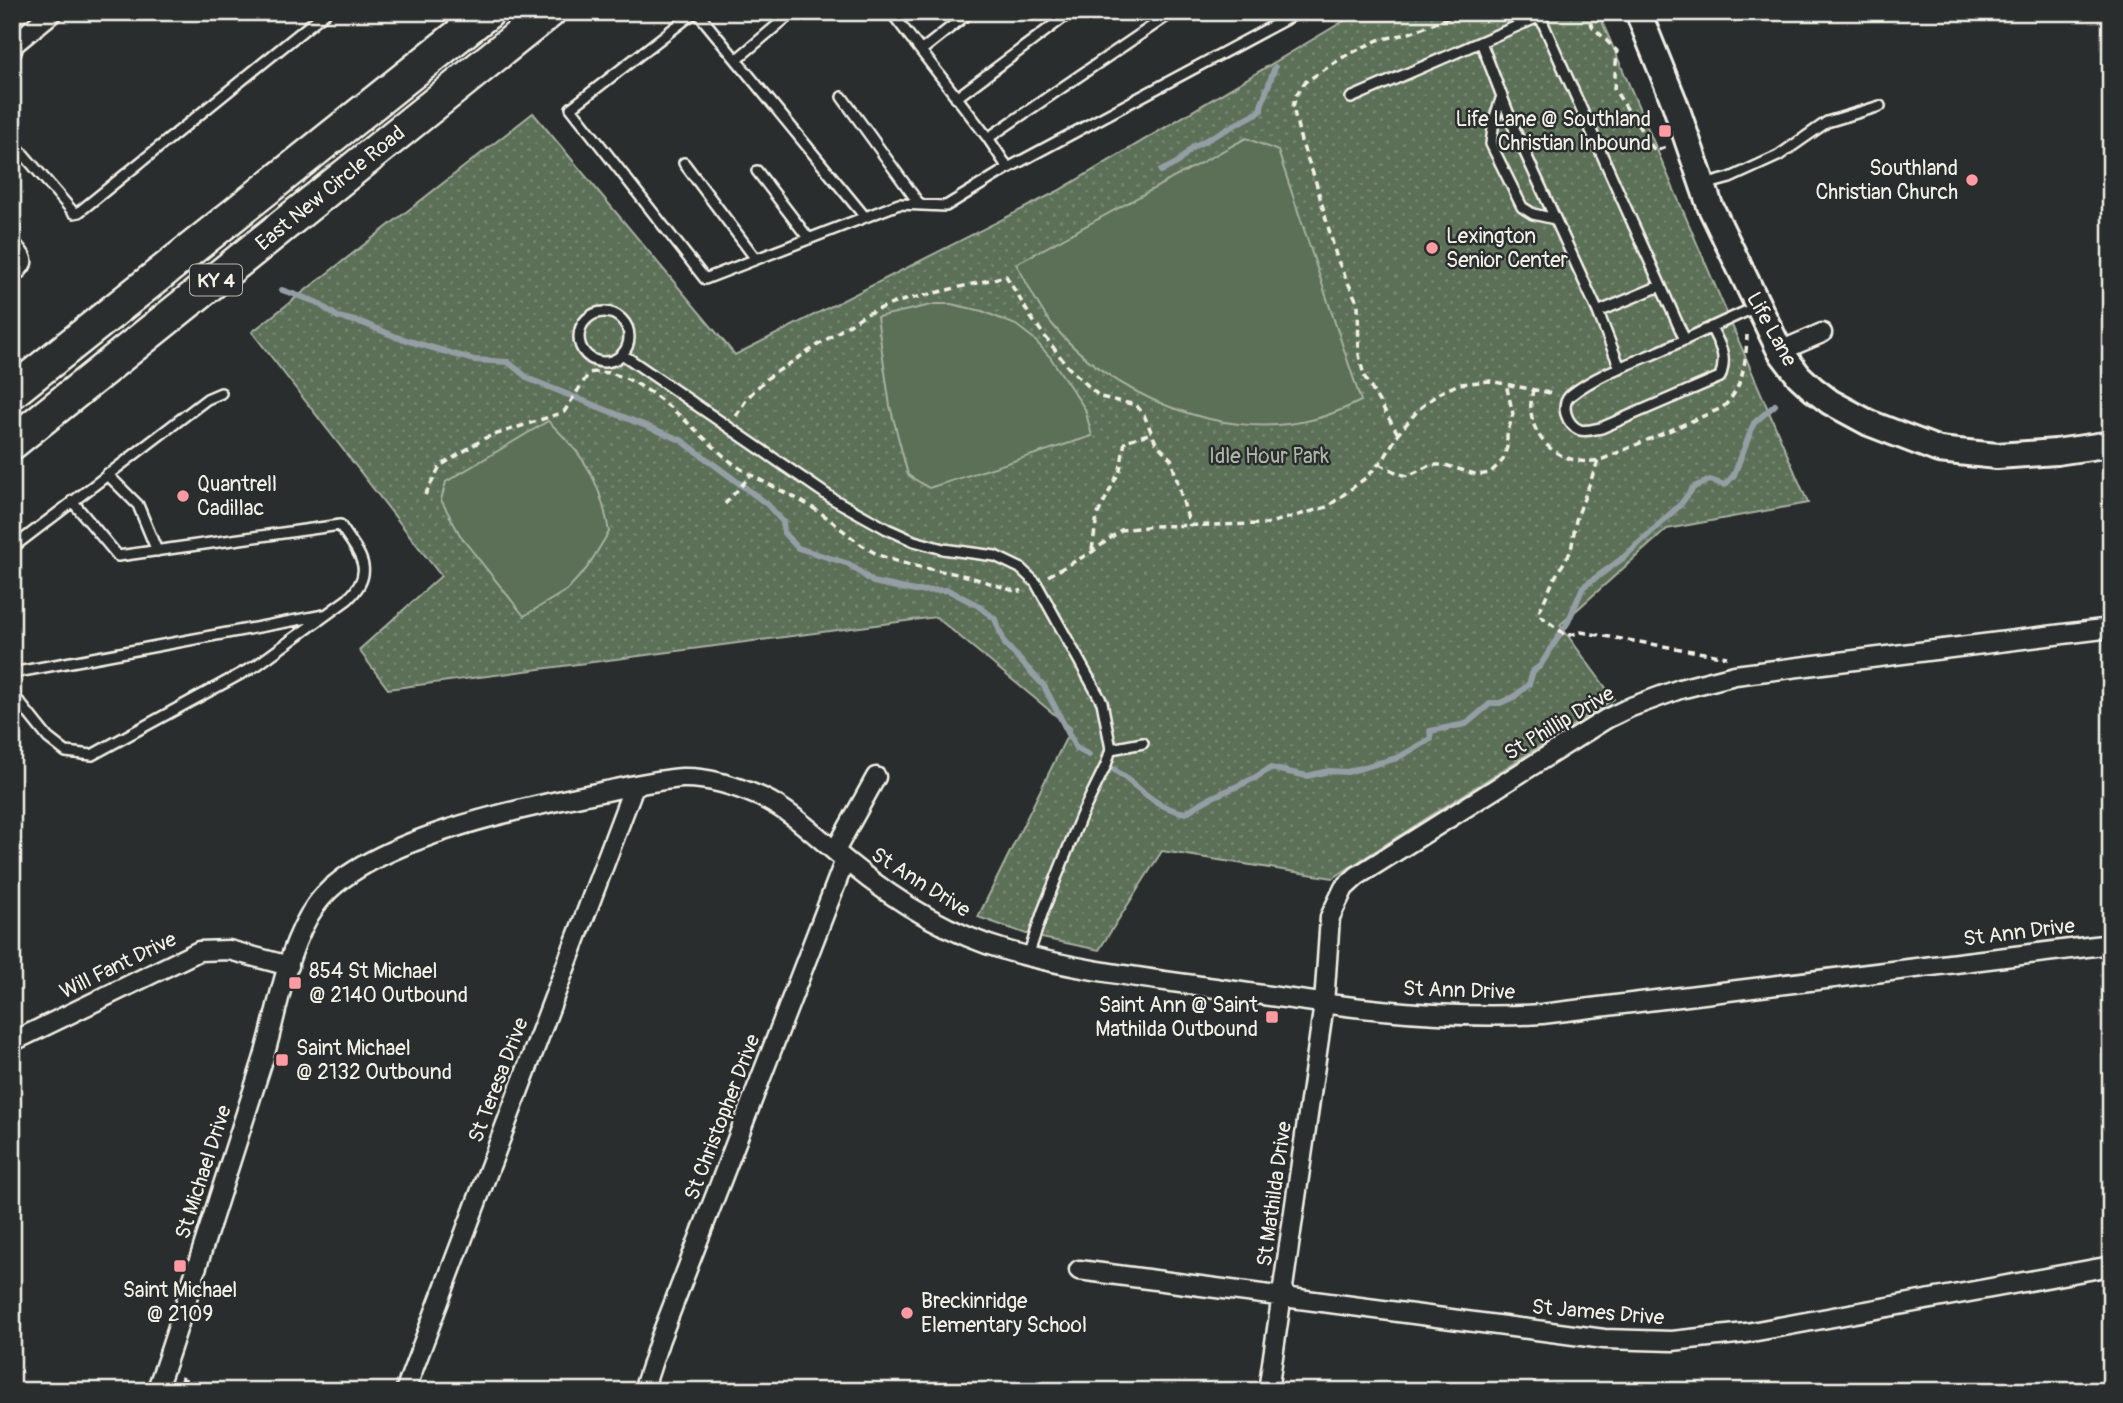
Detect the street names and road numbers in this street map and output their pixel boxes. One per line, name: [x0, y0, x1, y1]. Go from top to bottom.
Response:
street label: East New Circle Road: [250, 120, 411, 257]
road number: KY 4: [190, 264, 242, 296]
street label: Life Lane: [1740, 287, 1803, 372]
street label: St Phillip Drive: [1499, 680, 1620, 767]
street label: St Ann Drive: [866, 841, 976, 924]
street label: St Ann Drive: [1962, 912, 2077, 953]
street label: Will Fant Drive: [56, 925, 181, 1005]
street label: St Ann Drive: [1403, 975, 1516, 1006]
street label: St Teresa Drive: [462, 1013, 535, 1147]
street label: St Christopher Drive: [678, 1030, 767, 1204]
street label: St Michael Drive: [169, 1101, 238, 1242]
street label: St Mathilda Drive: [1251, 1119, 1298, 1268]
street label: St James Drive: [1531, 1293, 1666, 1332]

